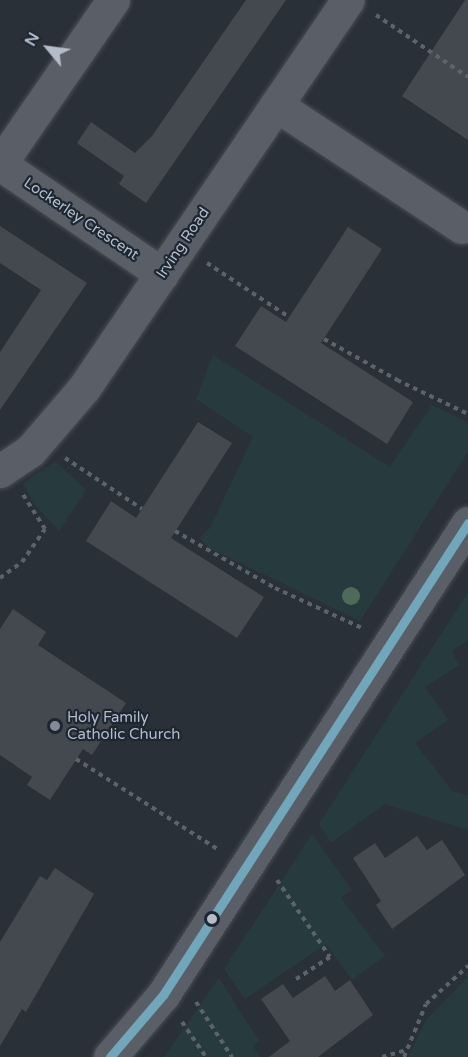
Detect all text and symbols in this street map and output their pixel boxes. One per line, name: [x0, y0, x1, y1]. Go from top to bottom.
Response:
north arrow: [18, 18, 78, 78]
text: N: [20, 29, 44, 50]
street label: Lockerley Crescent: [20, 174, 142, 264]
street label: Irving Road: [153, 204, 213, 282]
place label: Holy Family Catholic Church: [67, 708, 180, 743]
marker: Holy Family Catholic Church: [48, 719, 62, 733]
unlabelled marker: [206, 913, 218, 925]

